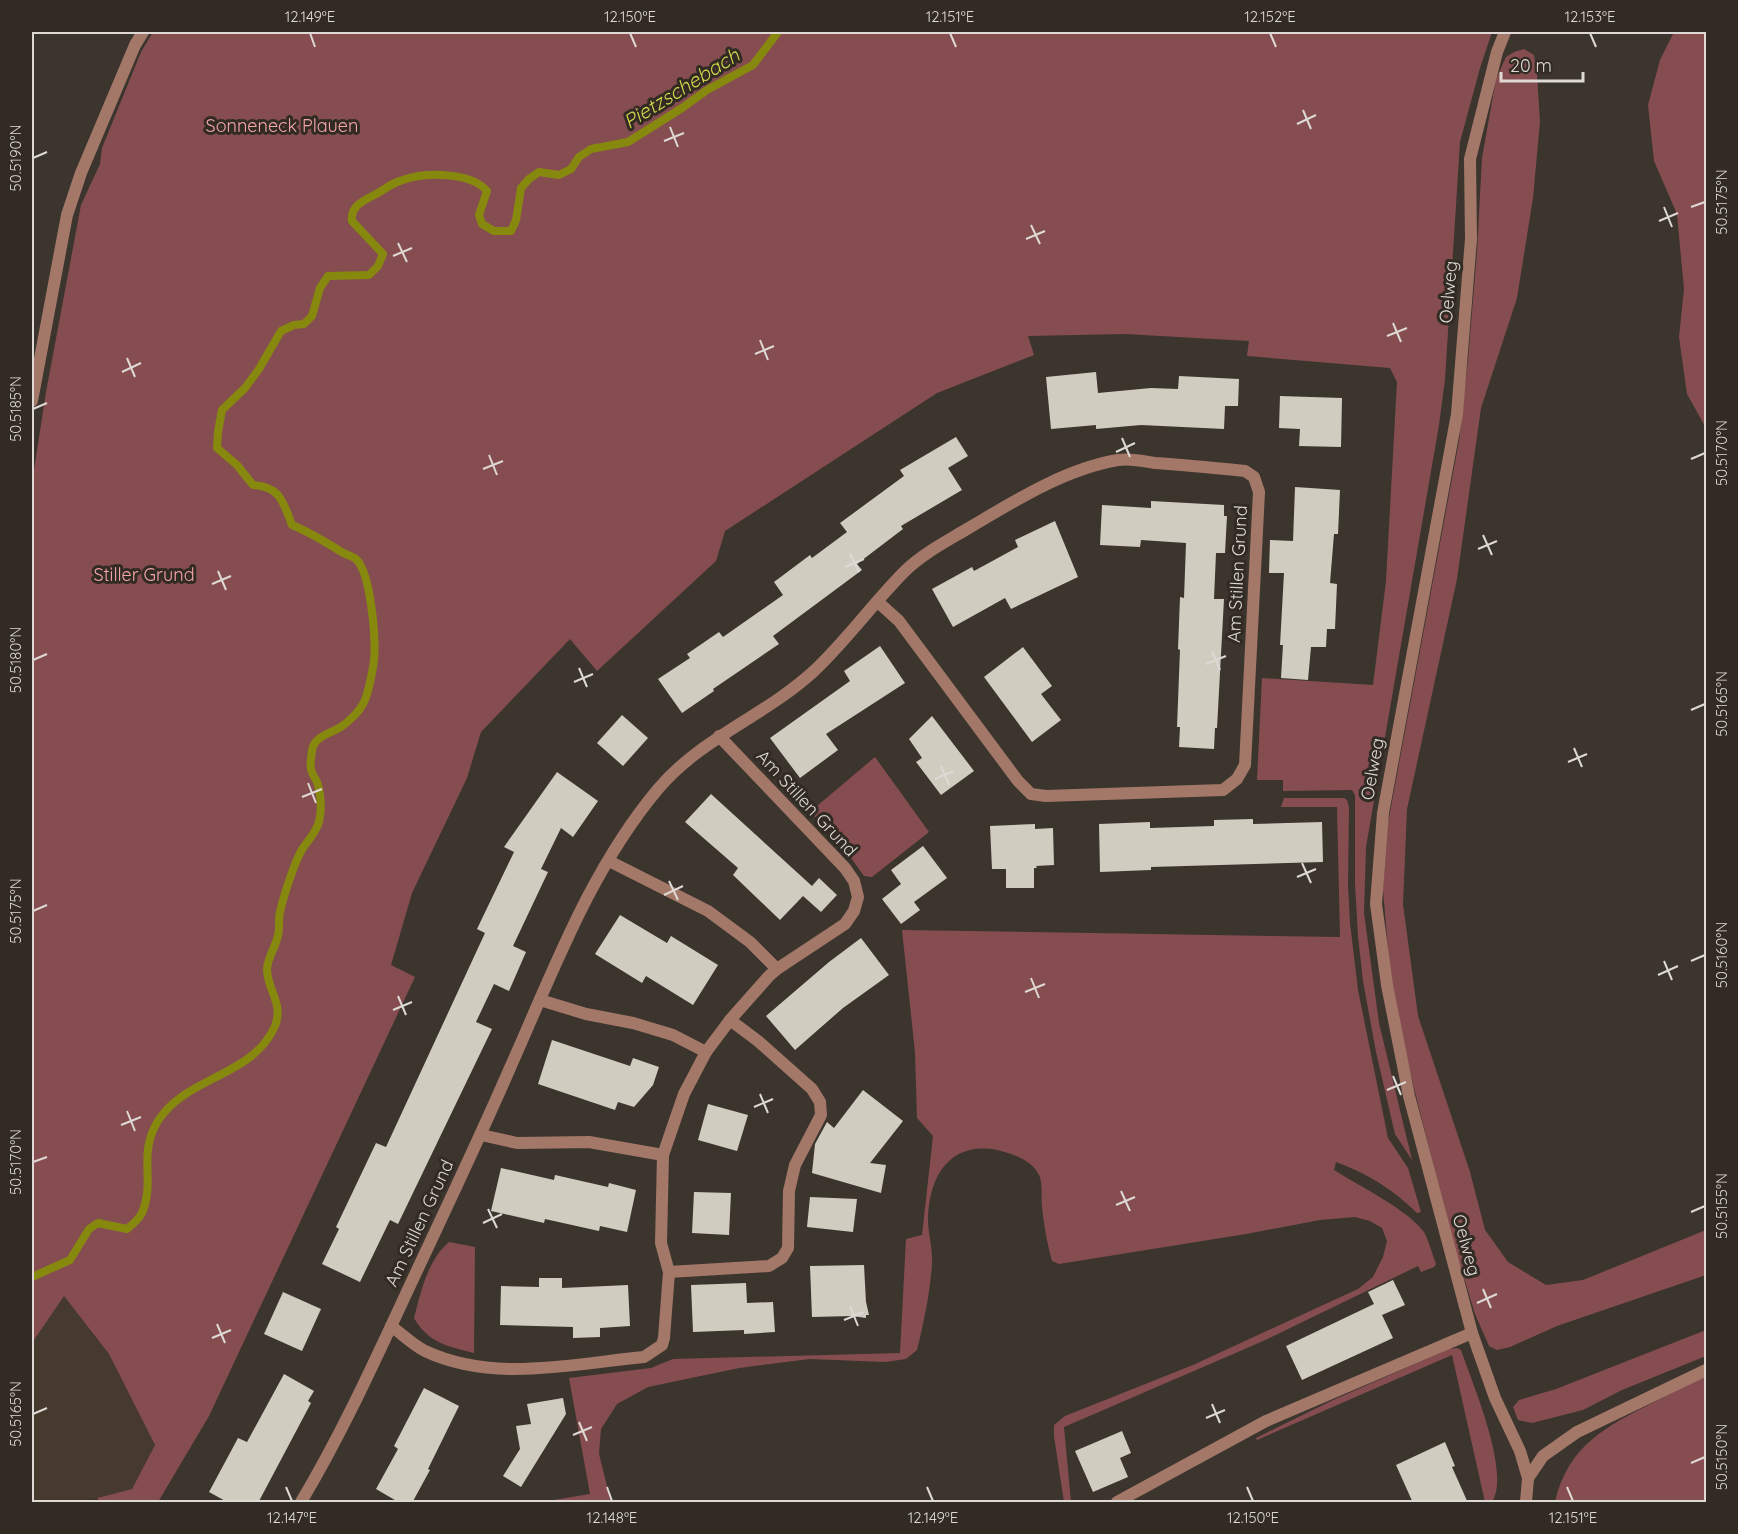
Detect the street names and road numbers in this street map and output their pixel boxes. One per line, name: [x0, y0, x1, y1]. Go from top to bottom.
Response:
street label: Oelweg: [1434, 260, 1462, 324]
street label: Am Stillen Grund: [1222, 505, 1252, 643]
street label: Oelweg: [1355, 736, 1389, 802]
street label: Am Stillen Grund: [752, 745, 862, 861]
street label: Am Stillen Grund: [379, 1156, 459, 1290]
street label: Oelweg: [1448, 1212, 1486, 1278]

